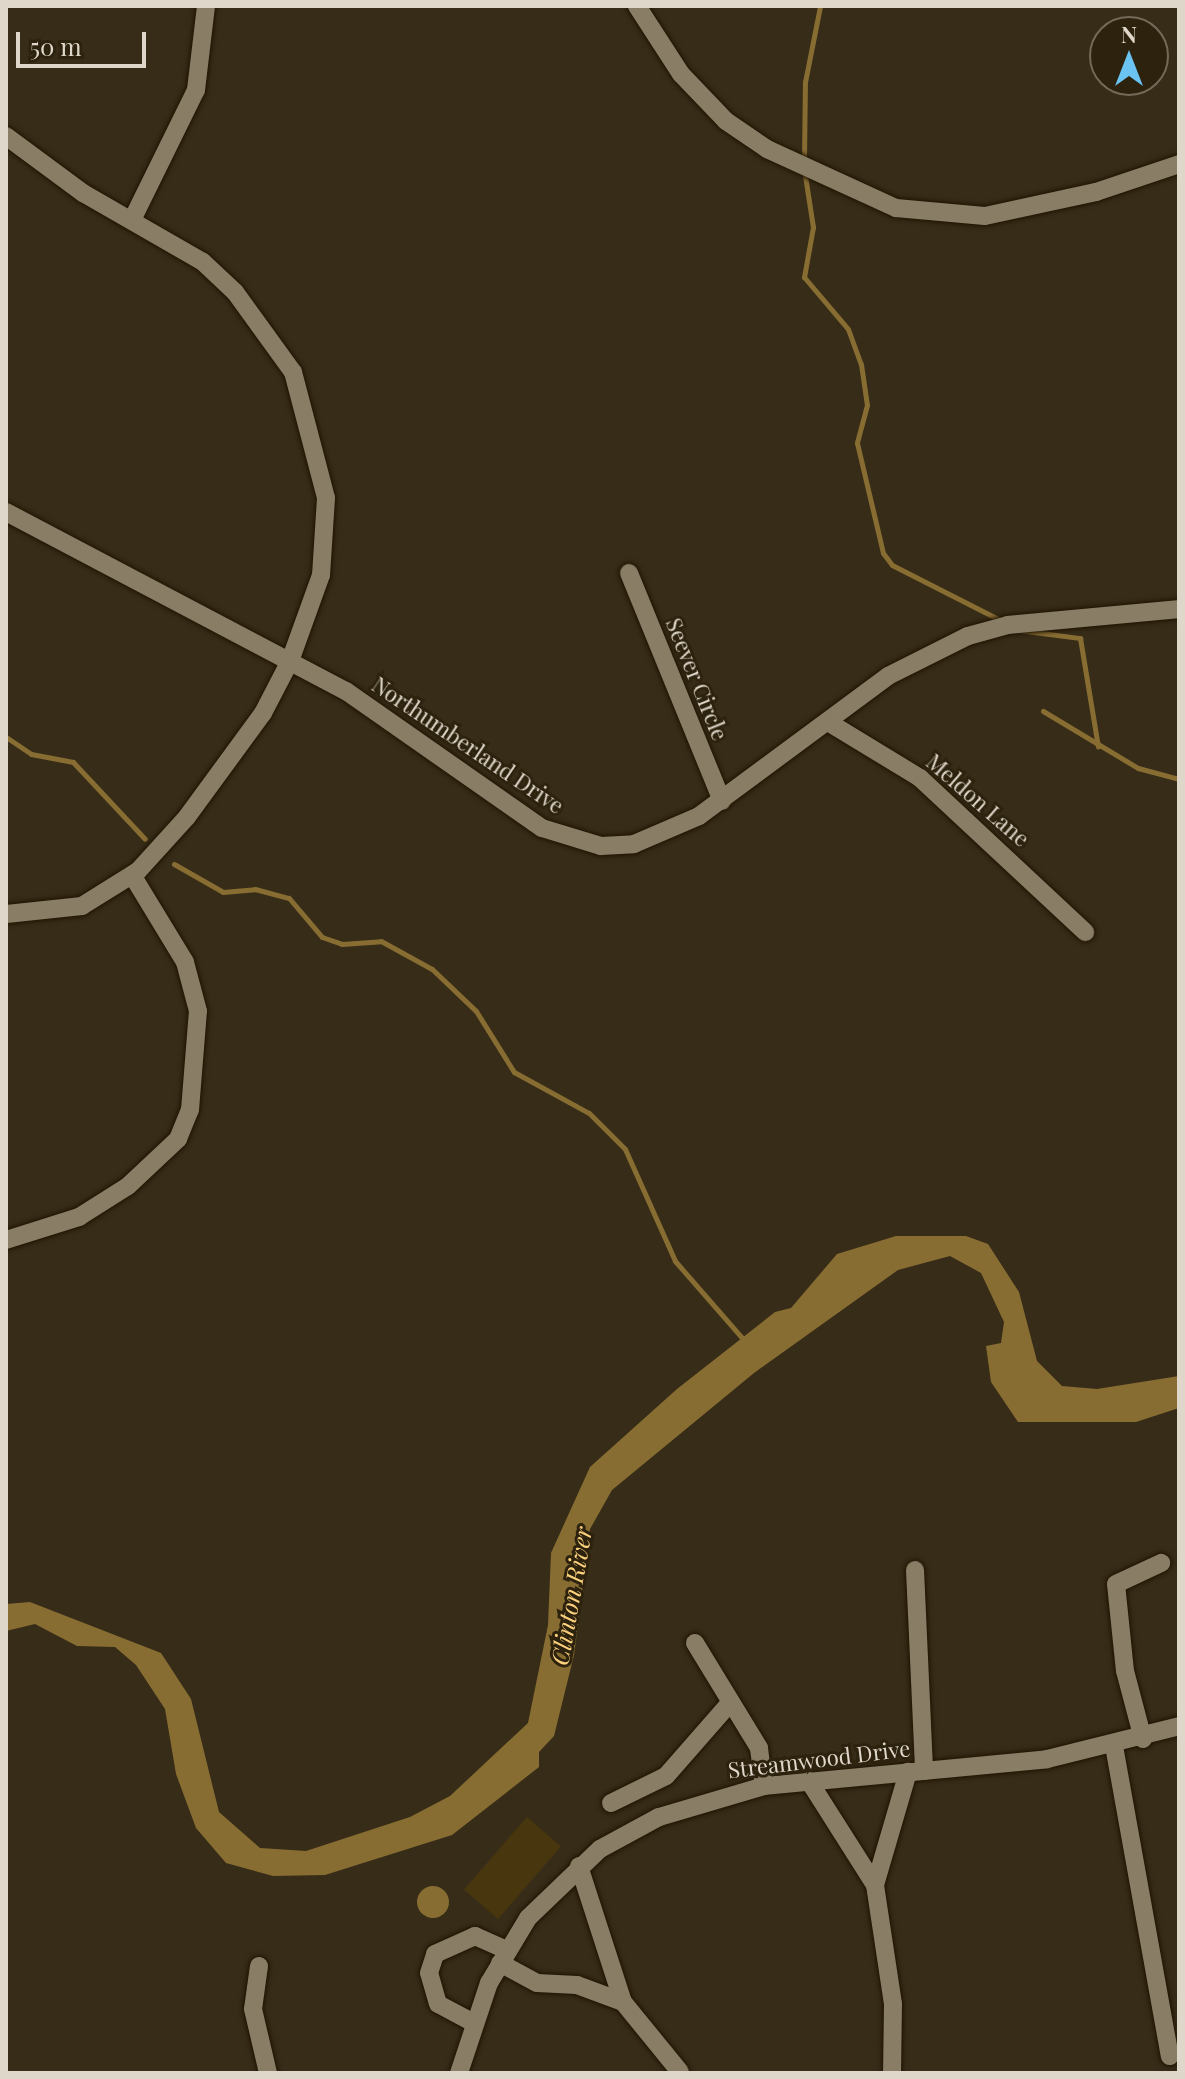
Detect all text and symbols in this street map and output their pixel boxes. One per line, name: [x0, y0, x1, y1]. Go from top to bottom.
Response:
scale bar: [20, 16, 150, 66]
north arrow: [1089, 16, 1169, 96]
text: N: [1121, 19, 1137, 49]
text: 50 m: [30, 30, 82, 62]
street label: Seever Circle: [660, 614, 734, 744]
street label: Northumberland Drive: [367, 671, 569, 819]
street label: Meldon Lane: [921, 748, 1035, 852]
water label: Clinton River: [545, 1524, 597, 1668]
street label: Streamwood Drive: [726, 1735, 912, 1783]

